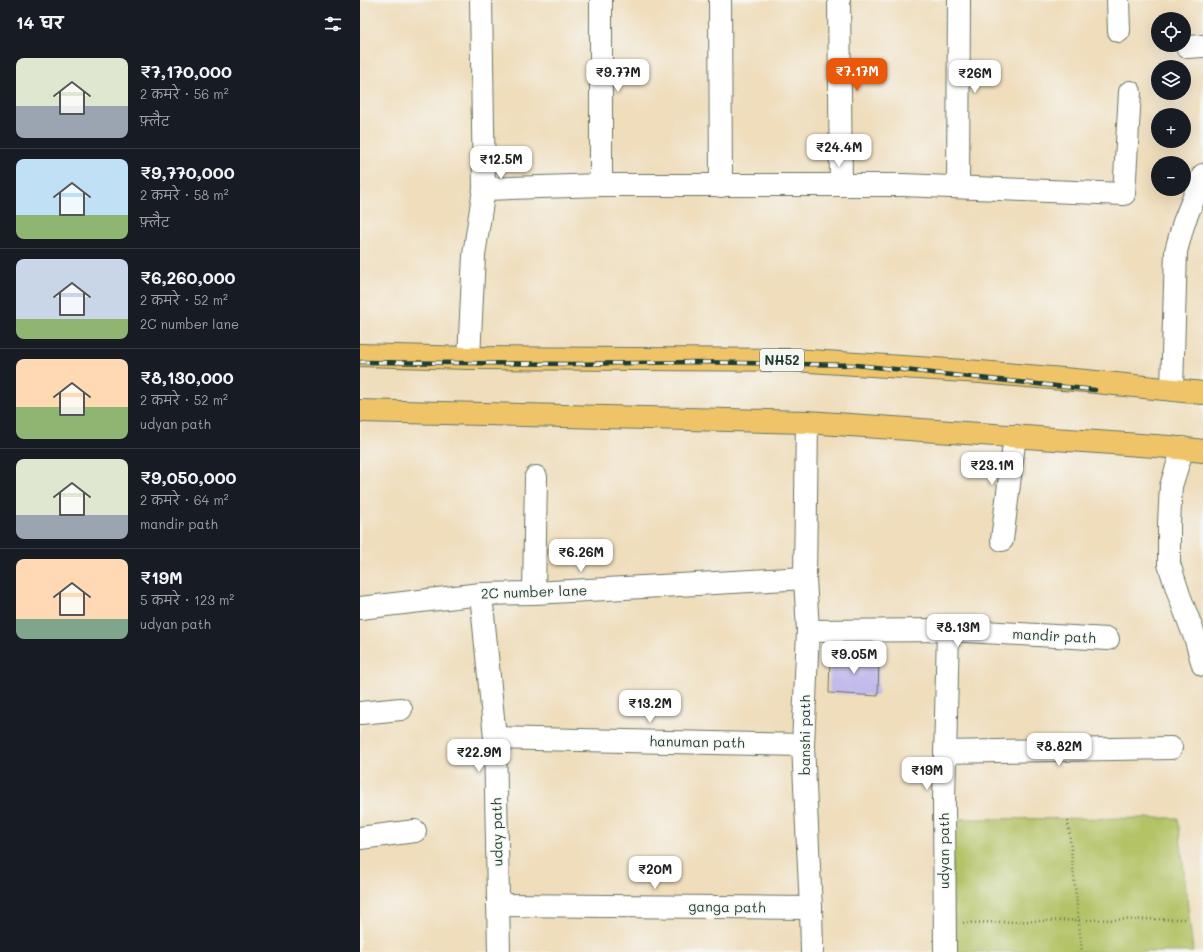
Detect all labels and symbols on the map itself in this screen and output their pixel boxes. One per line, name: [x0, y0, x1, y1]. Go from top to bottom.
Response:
pin: ₹7.17M: [824, 58, 890, 92]
pin: ₹9.77M: [585, 59, 651, 93]
pin: ₹26M: [951, 60, 999, 94]
pin: ₹24.4M: [806, 134, 872, 168]
pin: ₹12.5M: [468, 146, 534, 180]
road number: NH52: [760, 349, 804, 371]
pin: ₹23.1M: [959, 452, 1025, 486]
pin: ₹6.26M: [548, 539, 614, 573]
street label: 2C number lane: [480, 580, 588, 603]
pin: ₹8.13M: [925, 614, 991, 648]
street label: mandir path: [1012, 624, 1096, 647]
pin: ₹9.05M: [821, 641, 887, 675]
pin: ₹13.2M: [617, 690, 683, 724]
street label: banshi path: [795, 695, 814, 775]
street label: hanuman path: [649, 731, 745, 752]
pin: ₹8.82M: [1026, 733, 1092, 767]
pin: ₹22.9M: [446, 739, 512, 773]
pin: ₹19M: [903, 757, 951, 791]
street label: uday path: [486, 798, 507, 866]
street label: udyan path: [934, 813, 953, 889]
pin: ₹20M: [631, 856, 679, 890]
street label: ganga path: [688, 896, 766, 917]

